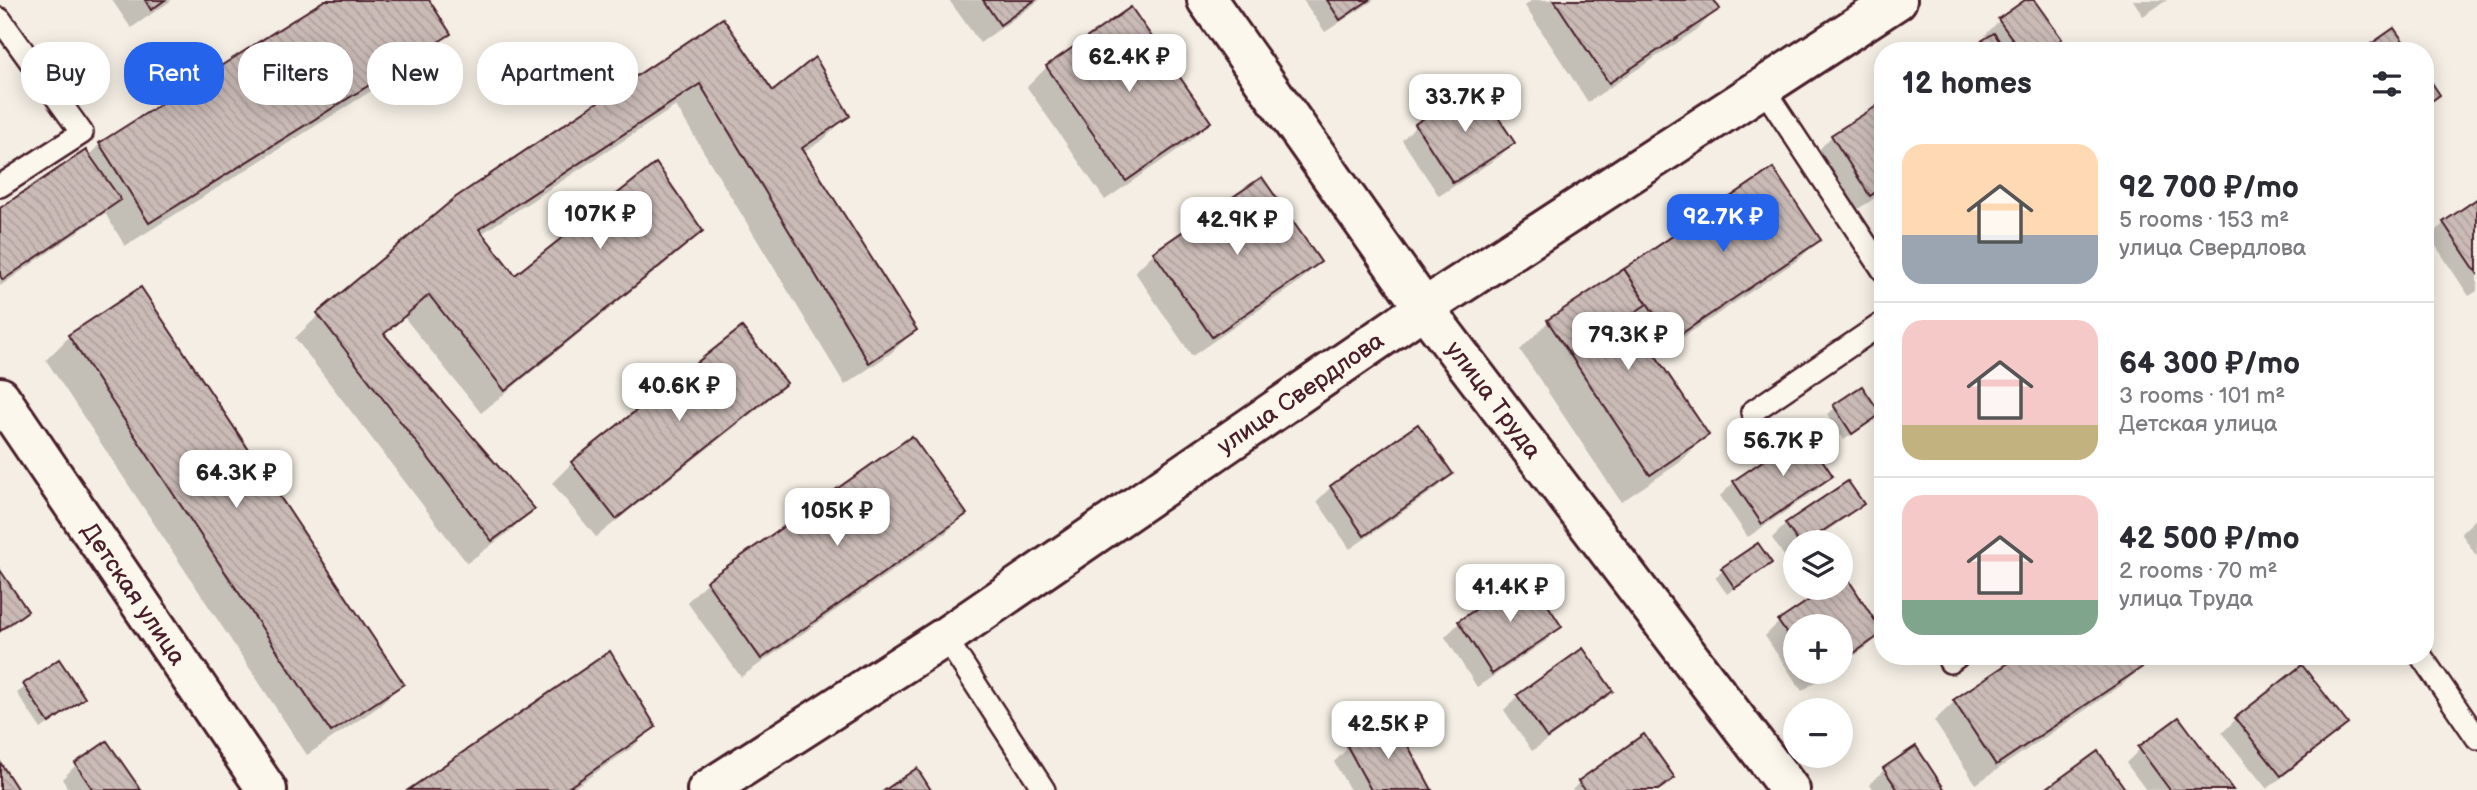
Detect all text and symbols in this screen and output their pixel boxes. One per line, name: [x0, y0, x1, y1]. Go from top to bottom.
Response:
pin: 62.4K ₽: [1064, 34, 1194, 94]
chip: Buy: [21, 42, 110, 105]
chip: Rent: [124, 42, 224, 105]
chip: Filters: [238, 42, 353, 105]
chip: New: [367, 42, 463, 105]
chip: Apartment: [477, 42, 638, 105]
text: 62.4K ₽: [1088, 43, 1170, 71]
icon: filters: [2368, 65, 2406, 103]
text: 12 homes: [1902, 66, 2032, 102]
pin: 33.7K ₽: [1400, 74, 1530, 134]
text: 33.7K ₽: [1425, 83, 1505, 111]
text: 92 700 ₽/mo: [2119, 170, 2299, 206]
icon: home: [1958, 172, 2042, 256]
pin: 107K ₽: [543, 191, 657, 251]
pin: 92.7K ₽: [1658, 194, 1788, 254]
pin: 42.9K ₽: [1172, 198, 1302, 257]
text: 107K ₽: [564, 200, 636, 228]
text: 92.7K ₽: [1683, 203, 1763, 231]
text: 42.9K ₽: [1196, 206, 1278, 234]
text: 5 rooms · 153 m²: [2119, 206, 2289, 234]
text: улица Свердлова: [2119, 234, 2306, 262]
pin: 79.3K ₽: [1563, 312, 1693, 372]
text: 79.3K ₽: [1588, 321, 1668, 349]
street label: улица Свердлова: [1212, 326, 1389, 460]
street label: улица Труда: [1440, 335, 1548, 464]
text: 64 300 ₽/mo: [2119, 346, 2300, 382]
icon: home: [1958, 348, 2042, 432]
pin: 40.6K ₽: [614, 364, 744, 423]
text: 40.6K ₽: [638, 372, 720, 400]
text: 3 rooms · 101 m²: [2119, 382, 2285, 410]
text: Детская улица: [2119, 410, 2278, 438]
pin: 56.7K ₽: [1718, 419, 1848, 478]
text: 56.7K ₽: [1743, 427, 1823, 455]
pin: 64.3K ₽: [171, 450, 301, 510]
text: 64.3K ₽: [195, 459, 277, 487]
pin: 105K ₽: [780, 489, 894, 548]
text: 105K ₽: [801, 497, 873, 525]
street label: Детская улица: [75, 517, 192, 671]
text: 42 500 ₽/mo: [2119, 521, 2300, 557]
icon: home: [1958, 523, 2042, 607]
map controls: [1783, 530, 1853, 768]
button: layers: [1783, 530, 1853, 600]
text: 2 rooms · 70 m²: [2119, 557, 2278, 585]
pin: 41.4K ₽: [1445, 564, 1575, 624]
text: 41.4K ₽: [1472, 573, 1548, 601]
text: улица Труда: [2119, 585, 2253, 613]
button: +: [1783, 614, 1853, 684]
button: −: [1783, 698, 1853, 768]
pin: 42.5K ₽: [1323, 702, 1453, 761]
text: 42.5K ₽: [1348, 710, 1428, 738]

